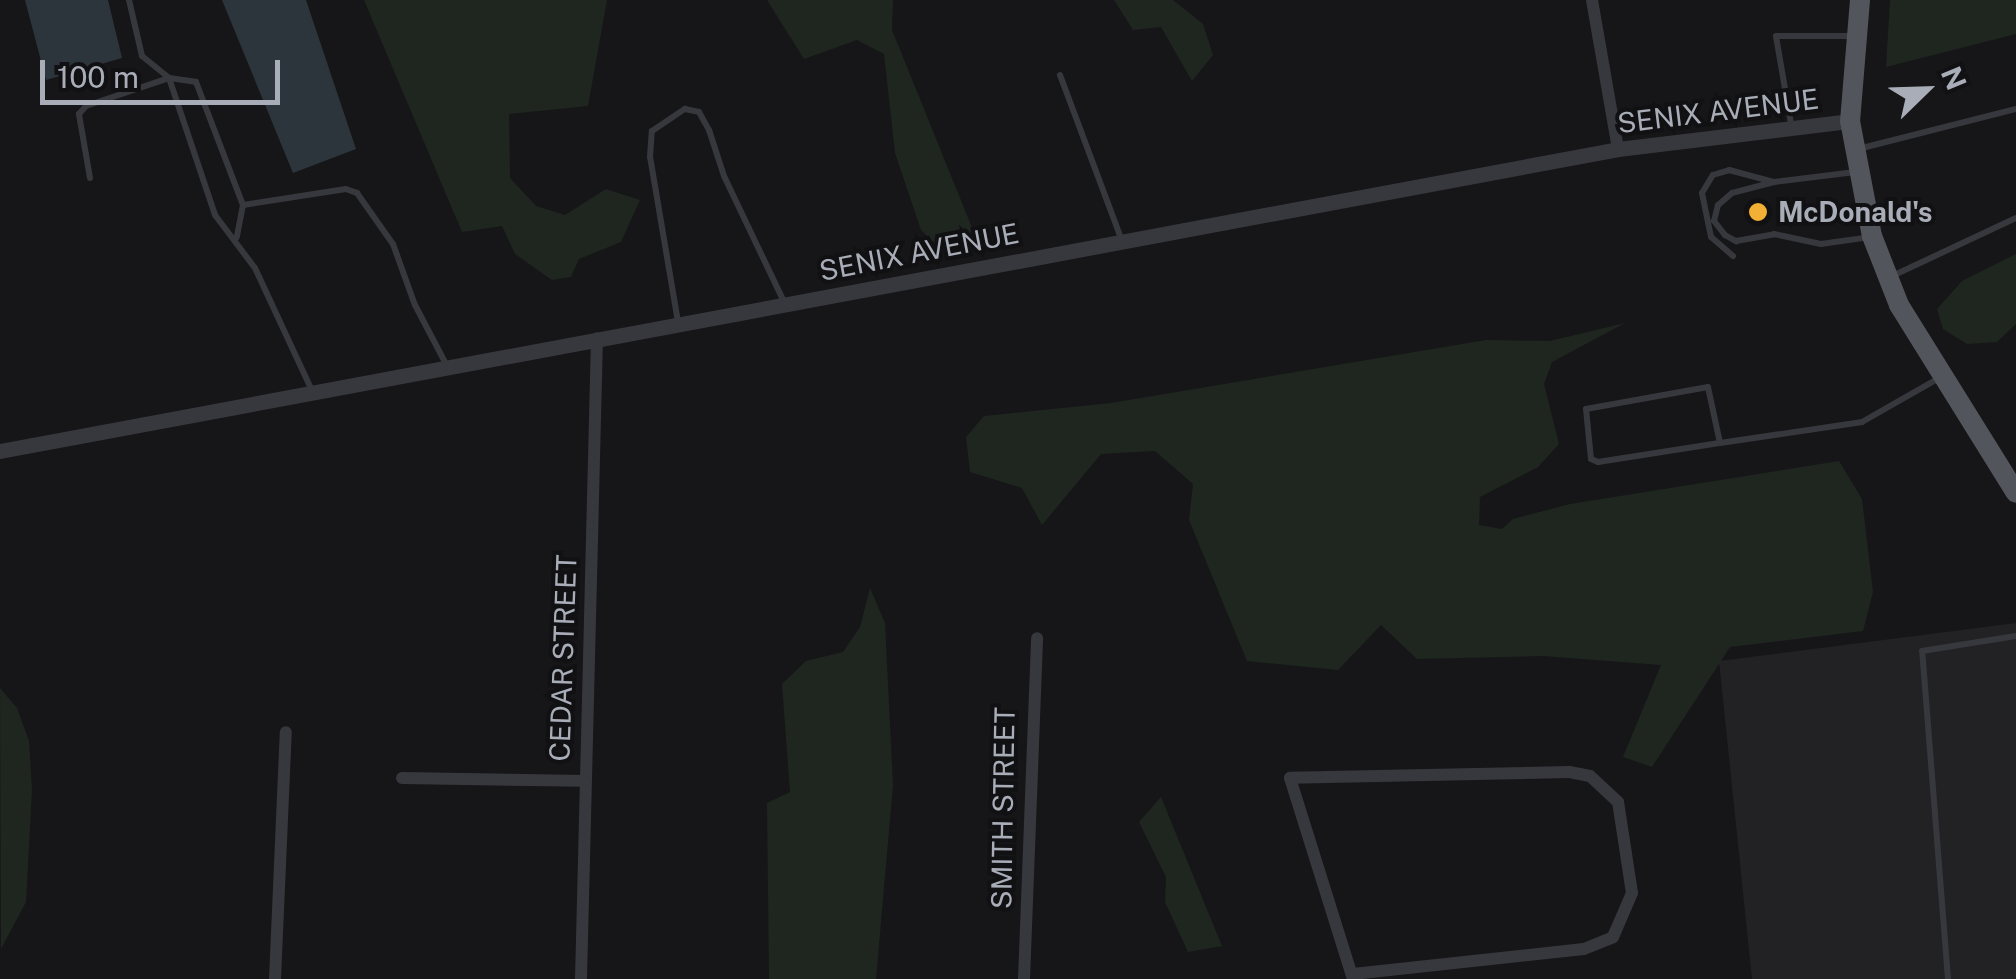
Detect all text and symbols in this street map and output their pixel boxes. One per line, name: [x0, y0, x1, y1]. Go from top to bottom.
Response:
scale bar: [45, 40, 285, 102]
north arrow: [1876, 40, 1976, 140]
text: 100 m: [57, 59, 139, 95]
text: N: [1935, 62, 1974, 95]
street label: SENIX AVENUE: [1616, 82, 1820, 140]
place label: McDonald's: [1778, 195, 1932, 229]
marker: McDonald's: [1747, 201, 1769, 223]
street label: SENIX AVENUE: [816, 216, 1022, 288]
street label: CEDAR STREET: [543, 554, 583, 762]
street label: SMITH STREET: [984, 707, 1022, 909]

